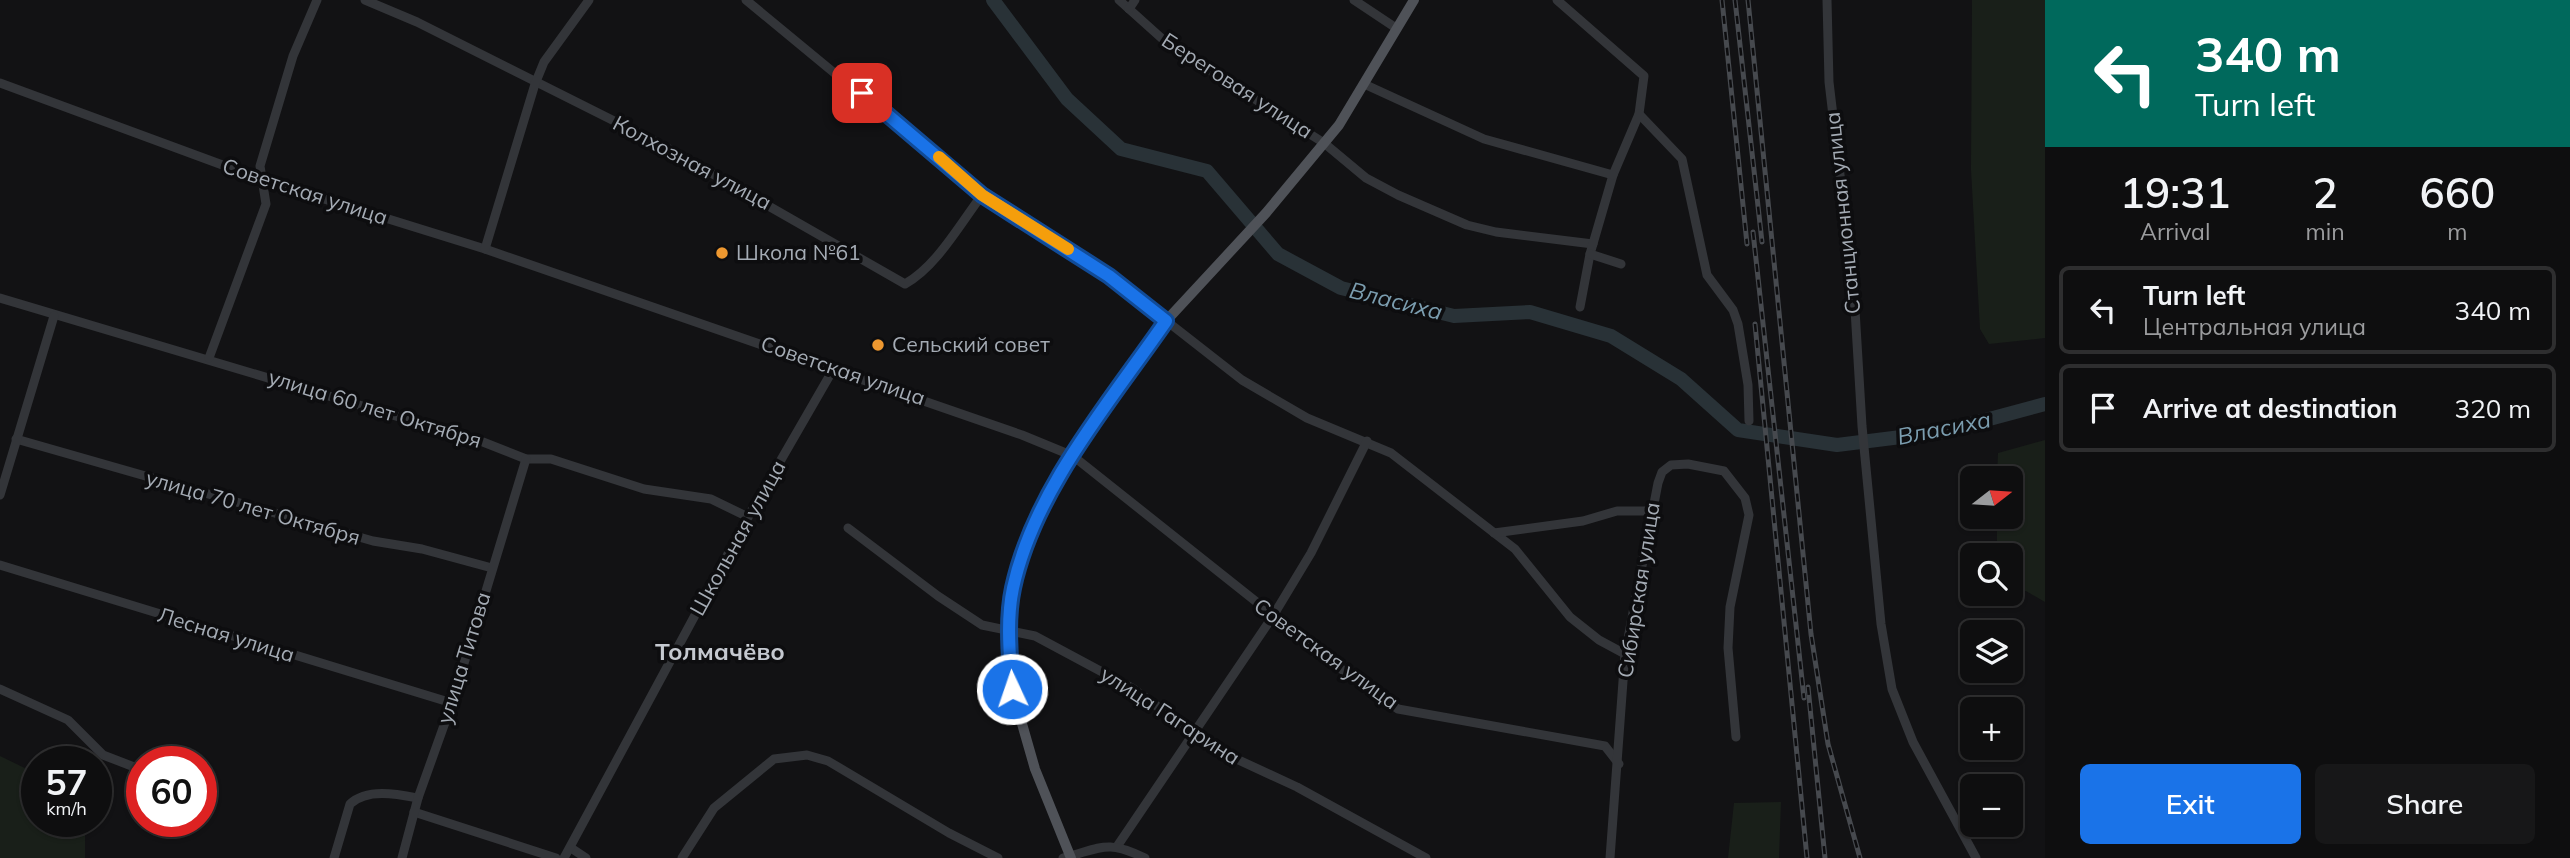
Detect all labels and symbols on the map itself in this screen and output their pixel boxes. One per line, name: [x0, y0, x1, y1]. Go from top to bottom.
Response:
street label: Береговая улица: [1157, 27, 1318, 144]
pin: [832, 63, 892, 123]
street label: Колхозная улица: [609, 109, 776, 215]
street label: Станционная улица: [1818, 111, 1866, 315]
street label: Советская улица: [219, 152, 391, 230]
place label: Школа №61: [736, 239, 861, 265]
marker: Школа №61: [714, 245, 730, 261]
water label: Власиха: [1347, 275, 1446, 326]
street label: Советская улица: [758, 330, 929, 410]
place label: Сельский совет: [892, 331, 1050, 357]
marker: Сельский совет: [870, 337, 886, 353]
street label: улица 60 лет Октября: [266, 363, 485, 453]
water label: Власиха: [1895, 404, 1993, 451]
street label: Школьная улица: [684, 455, 791, 620]
street label: улица 70 лет Октября: [143, 464, 363, 550]
north arrow: [1960, 466, 2023, 528]
street label: Сибирская улица: [1611, 500, 1665, 679]
street label: улица Титова: [431, 589, 495, 727]
street label: Советская улица: [1249, 592, 1404, 714]
street label: Лесная улица: [155, 601, 298, 667]
district label: Толмачёво: [655, 636, 785, 666]
position arrow: [975, 652, 1049, 726]
street label: улица Гагарина: [1096, 660, 1245, 770]
speed limit sign: 60: [126, 746, 217, 837]

